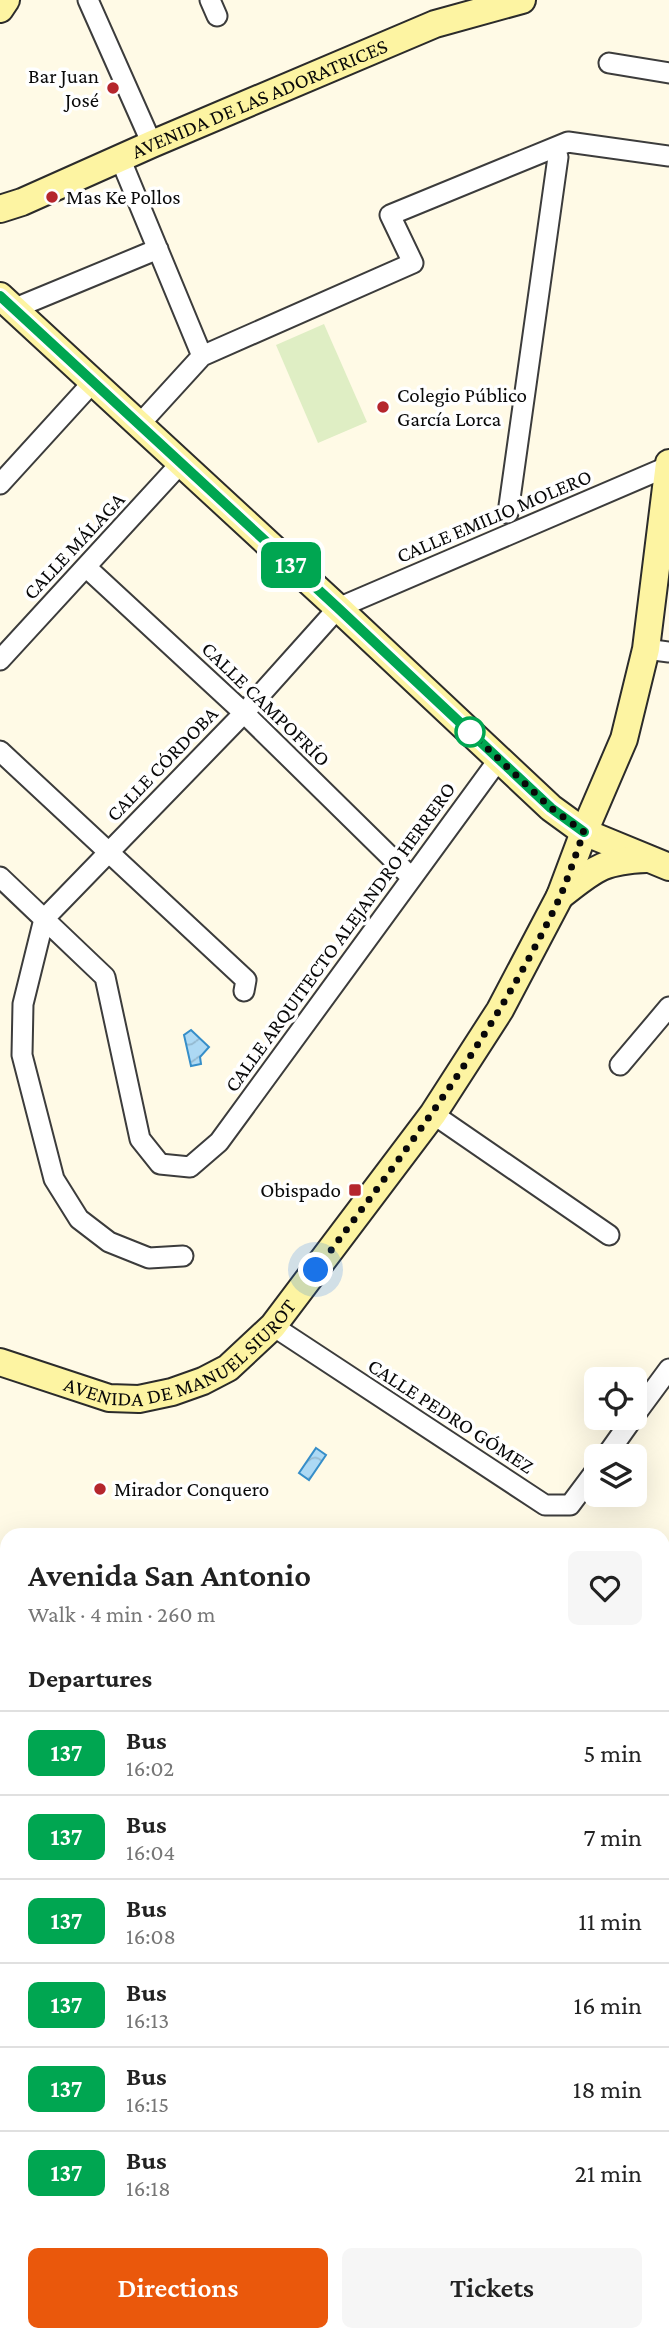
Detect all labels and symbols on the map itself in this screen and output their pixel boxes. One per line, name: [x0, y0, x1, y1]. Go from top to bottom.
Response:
street label: AVENIDA DE LAS ADORATRICES: [128, 34, 391, 164]
place label: Bar Juan José: [28, 64, 99, 112]
marker: Bar Juan José: [105, 80, 121, 96]
place label: Mas Ke Pollos: [66, 185, 181, 209]
marker: Mas Ke Pollos: [44, 189, 60, 205]
place label: Colegio Público García Lorca: [397, 383, 527, 431]
marker: Colegio Público García Lorca: [375, 399, 391, 415]
street label: CALLE EMILIO MOLERO: [393, 464, 595, 568]
street label: CALLE MÁLAGA: [18, 488, 130, 604]
line badge: 137: [251, 542, 331, 588]
street label: CALLE CAMPOFRÍO: [197, 637, 335, 771]
street label: CALLE CÓRDOBA: [101, 702, 223, 826]
unlabelled marker: [455, 717, 485, 747]
street label: CALLE ARQUITECTO ALEJANDRO HERRERO: [220, 778, 460, 1096]
place label: Obispado: [260, 1178, 341, 1202]
marker: Obispado: [347, 1182, 363, 1198]
your location: [298, 1252, 333, 1287]
street label: AVENIDA DE MANUEL SIUROT: [61, 1294, 301, 1411]
street label: CALLE PEDRO GÓMEZ: [364, 1353, 538, 1479]
place label: Mirador Conquero: [114, 1477, 269, 1501]
marker: Mirador Conquero: [92, 1481, 108, 1497]

